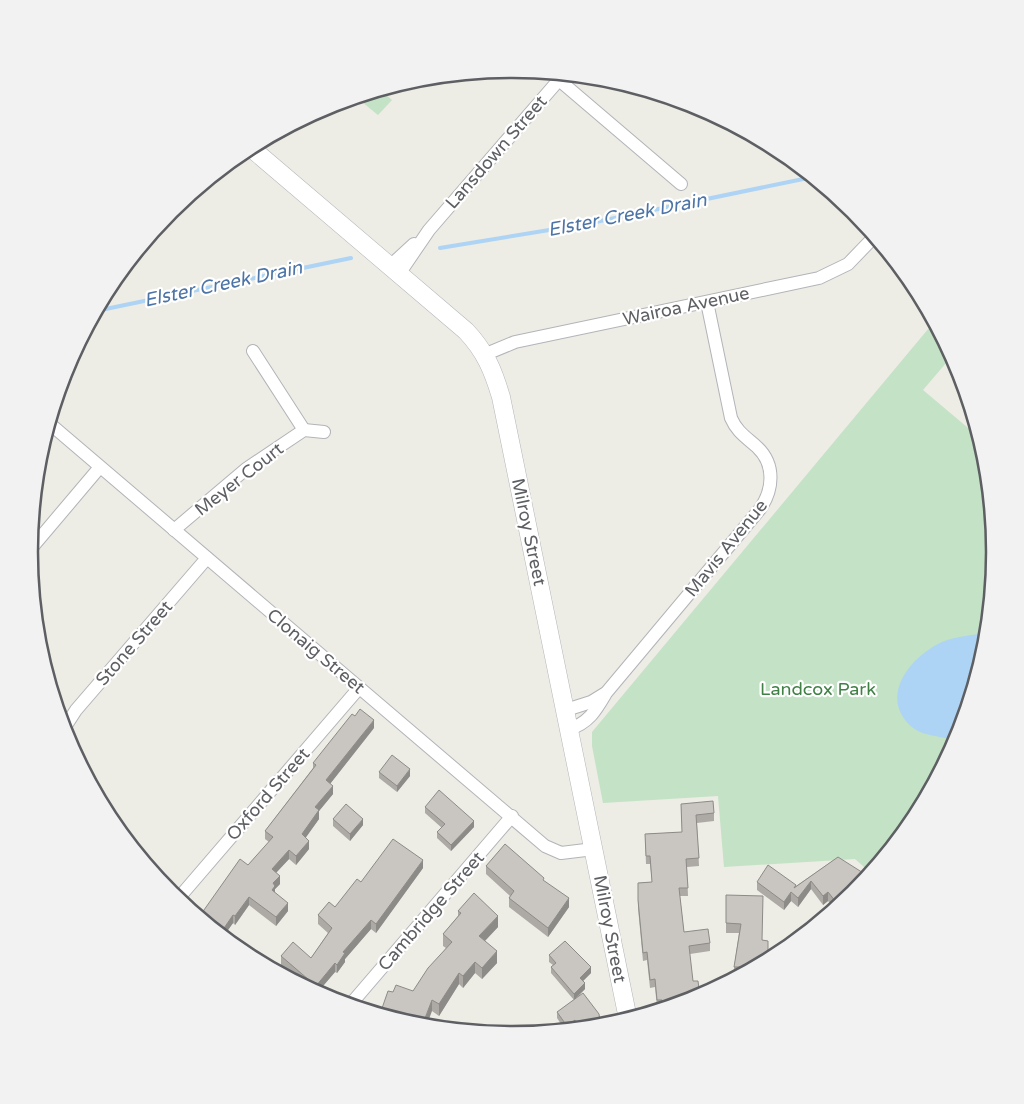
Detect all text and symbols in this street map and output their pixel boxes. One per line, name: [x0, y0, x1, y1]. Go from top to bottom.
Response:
street label: Lansdown Street: [441, 91, 551, 213]
water label: Elster Creek Drain: [546, 189, 709, 241]
water label: Elster Creek Drain: [142, 256, 305, 312]
street label: Wairoa Avenue: [621, 282, 751, 330]
street label: Meyer Court: [190, 437, 288, 520]
street label: Milroy Street: [507, 476, 551, 588]
street label: Mavis Avenue: [680, 495, 772, 601]
street label: Stone Street: [91, 596, 177, 690]
street label: Clonaig Street: [263, 604, 369, 698]
park label: Landcox Park: [760, 678, 876, 700]
street label: Oxford Street: [222, 743, 314, 845]
street label: Cambridge Street: [373, 847, 489, 975]
street label: Milroy Street: [589, 873, 631, 985]

